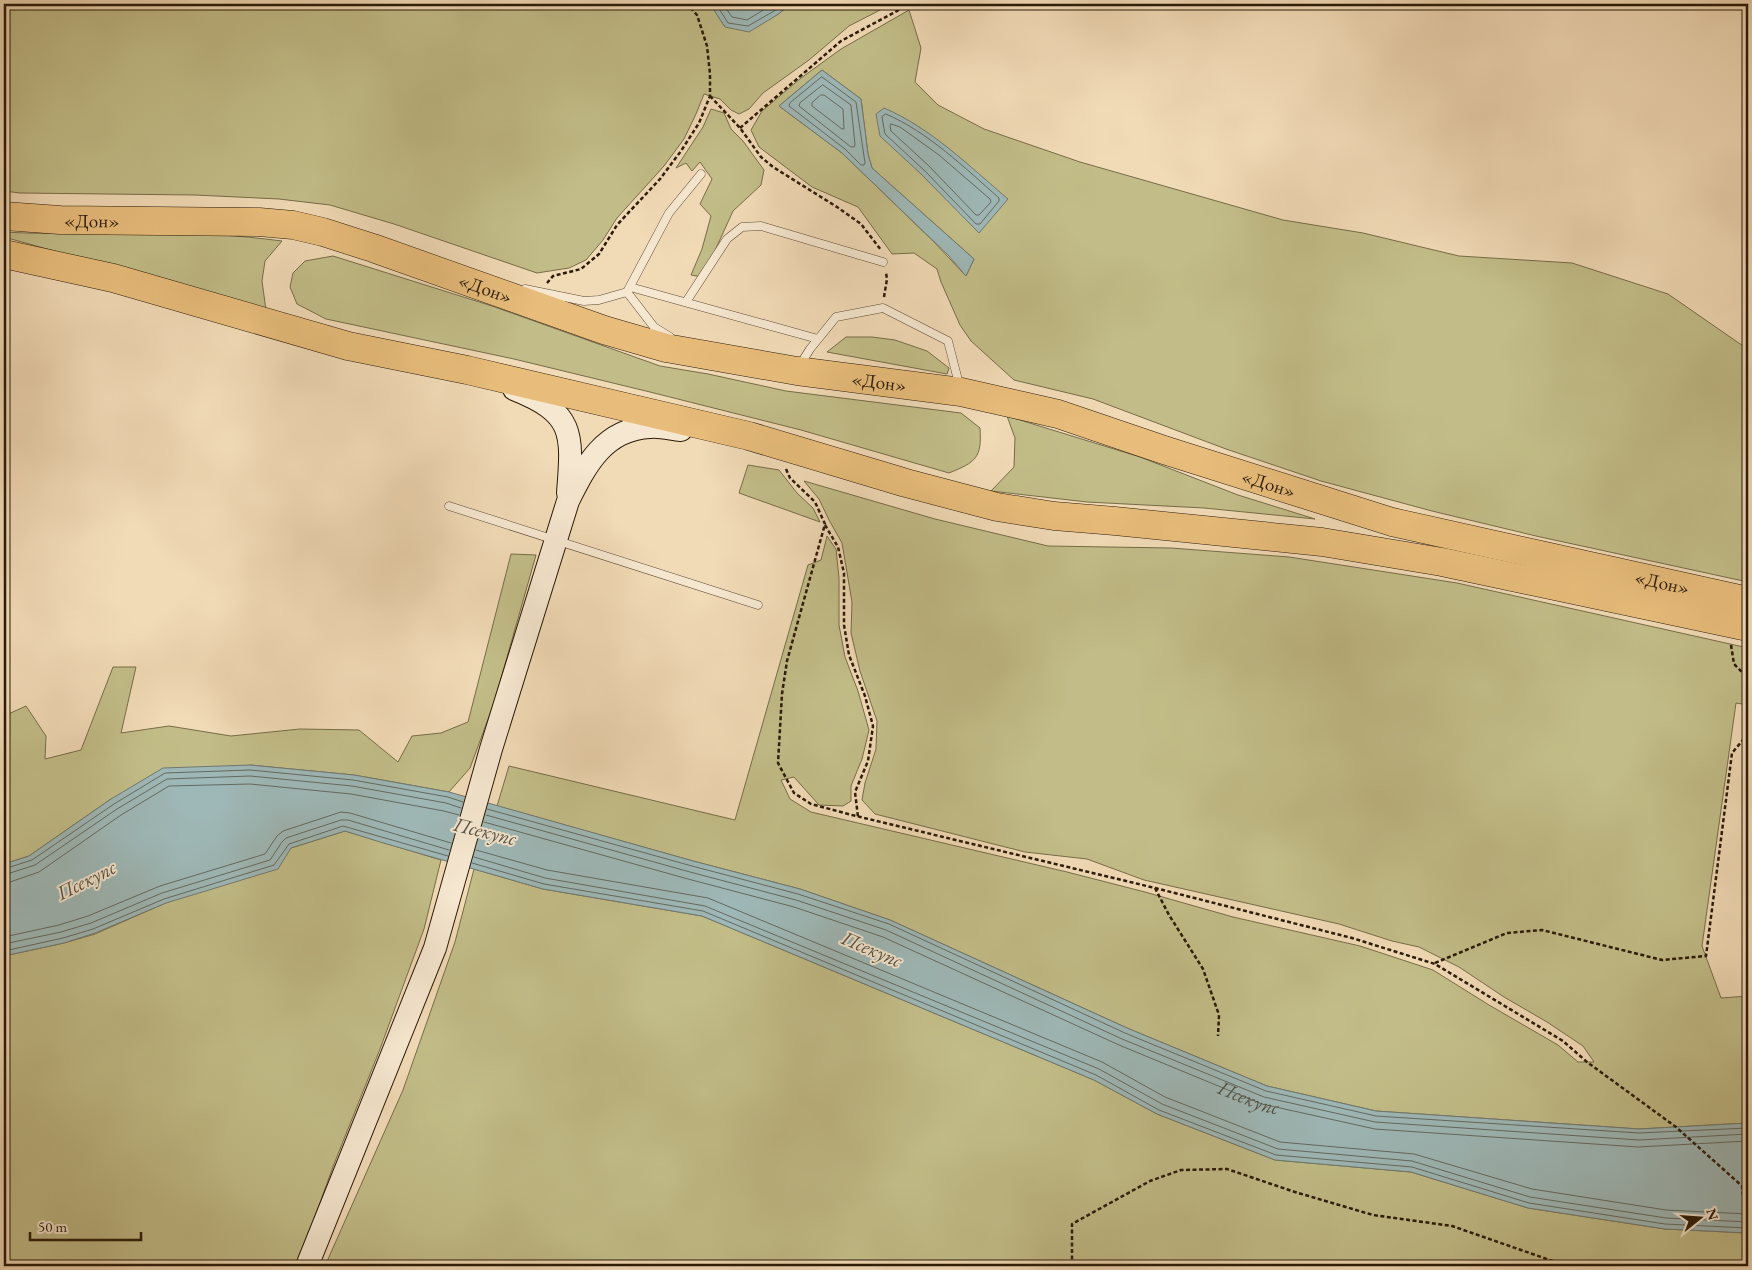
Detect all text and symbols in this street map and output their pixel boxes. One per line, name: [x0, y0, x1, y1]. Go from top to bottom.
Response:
street label: «Дон»: [64, 208, 120, 233]
street label: «Дон»: [455, 267, 516, 309]
street label: «Дон»: [850, 366, 908, 397]
street label: «Дон»: [1239, 463, 1299, 503]
street label: «Дон»: [1633, 564, 1692, 600]
water label: Псекупс: [450, 810, 520, 851]
water label: Псекупс: [51, 854, 121, 906]
water label: Псекупс: [837, 924, 907, 974]
water label: Псекупс: [1213, 1074, 1282, 1121]
north arrow: [1674, 1192, 1724, 1242]
text: N: [1702, 1206, 1723, 1223]
scale bar: [30, 1210, 141, 1242]
text: 50 m: [38, 1217, 67, 1236]

